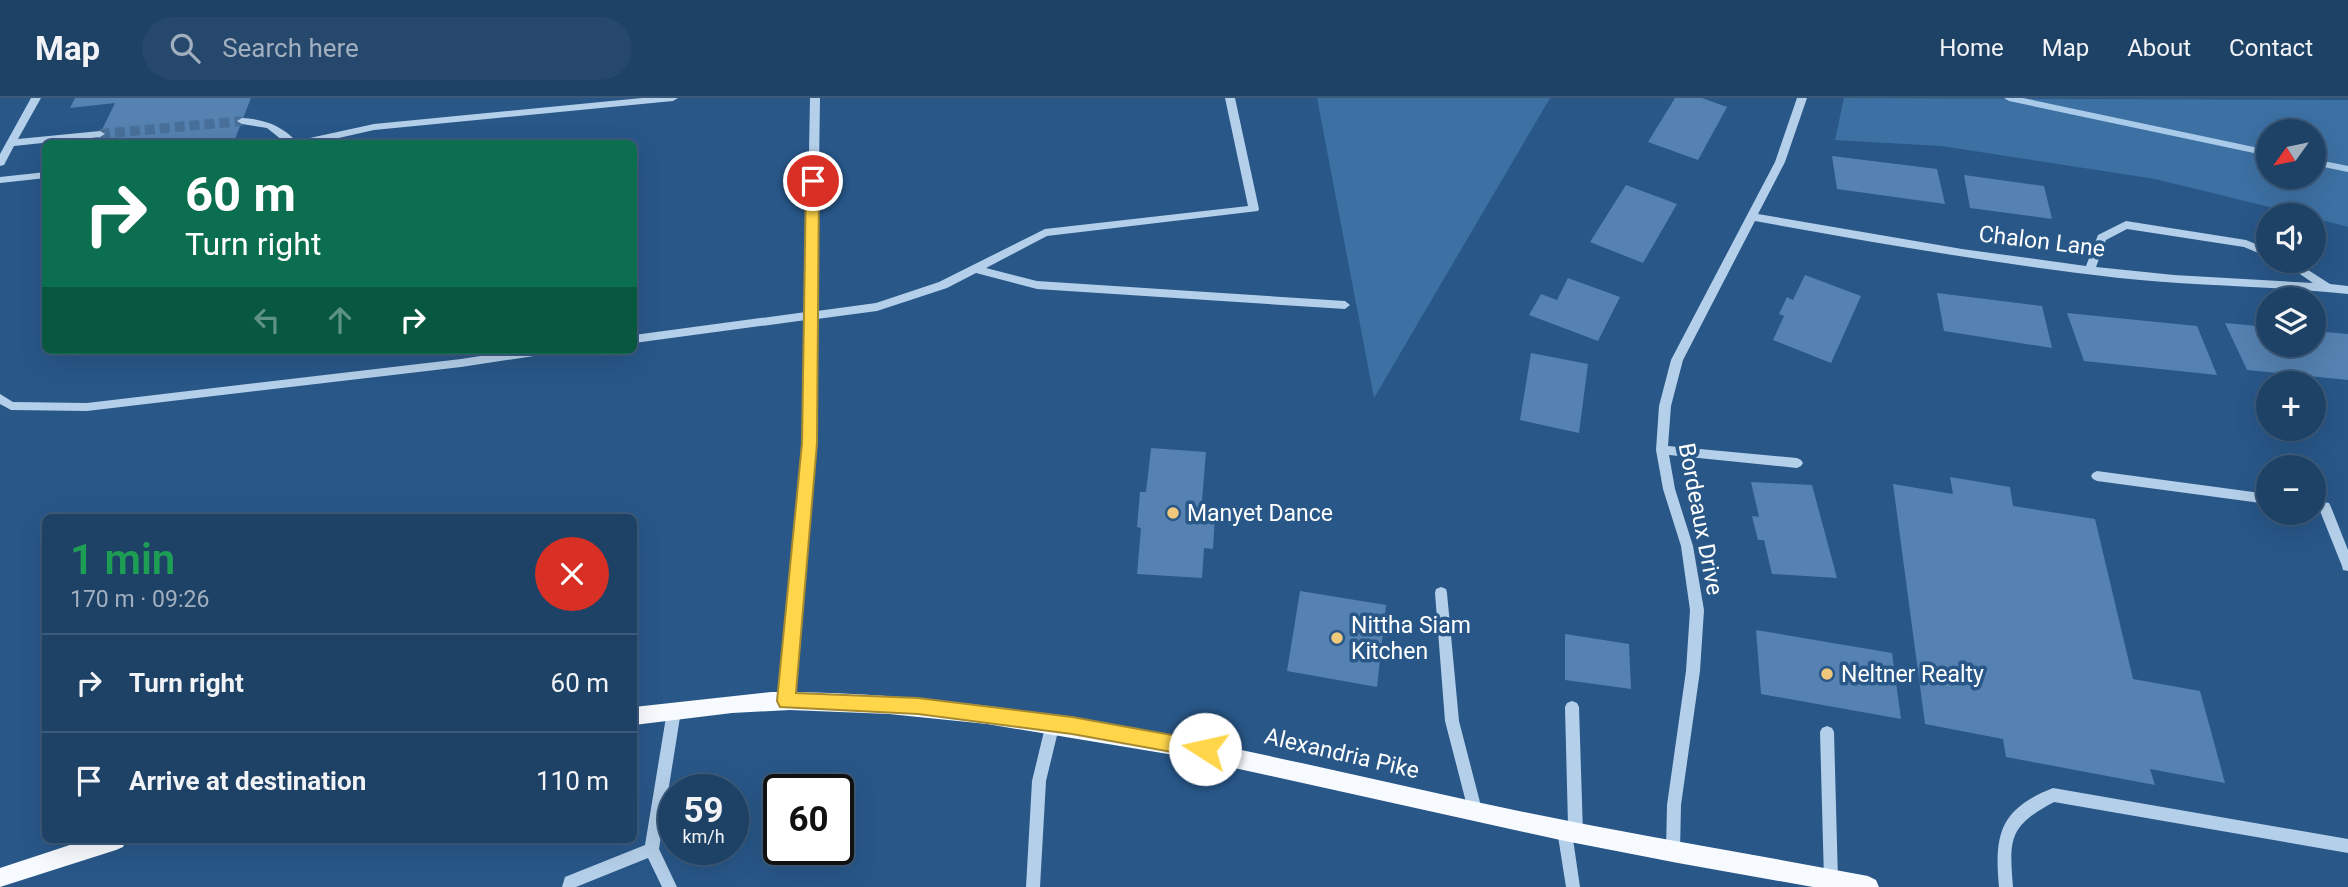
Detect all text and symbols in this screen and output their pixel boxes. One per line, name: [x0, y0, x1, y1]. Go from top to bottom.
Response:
search box: [142, 17, 632, 80]
text: Map: [35, 29, 100, 68]
icon: search: [166, 29, 204, 67]
text: Search here: [222, 33, 359, 63]
text: Home: [1939, 34, 2004, 62]
text: Map: [2042, 34, 2089, 62]
text: About: [2127, 34, 2191, 62]
text: Contact: [2229, 34, 2313, 62]
north arrow: [2256, 119, 2326, 189]
map controls: [2256, 119, 2326, 525]
pin: [783, 151, 843, 211]
icon: arrive: [794, 162, 832, 200]
text: 60 m: [185, 166, 296, 223]
icon: right: [70, 168, 161, 259]
button: sound: [2256, 203, 2326, 273]
street label: Chalon Lane: [1977, 220, 2107, 263]
text: Turn right: [185, 225, 321, 263]
button: layers: [2256, 287, 2326, 357]
icon: left: [248, 301, 286, 339]
icon: ahead: [321, 301, 359, 339]
icon: right: [394, 301, 432, 339]
button: +: [2256, 371, 2326, 441]
street label: Bordeaux Drive: [1673, 441, 1728, 597]
button: −: [2256, 455, 2326, 525]
place label: Manyet Dance: [1187, 500, 1333, 527]
marker: Manyet Dance: [1165, 505, 1181, 521]
text: 1 min: [70, 535, 175, 584]
button: close: [535, 537, 609, 611]
text: 170 m · 09:26: [70, 586, 209, 613]
place label: Nittha Siam Kitchen: [1351, 612, 1471, 665]
marker: Nittha Siam Kitchen: [1329, 630, 1345, 646]
place label: Neltner Realty: [1841, 661, 1984, 688]
icon: right: [70, 664, 108, 702]
marker: Neltner Realty: [1819, 666, 1835, 682]
text: Turn right: [129, 668, 244, 698]
text: 60 m: [551, 668, 609, 698]
position arrow: [1168, 712, 1242, 786]
street label: Alexandria Pike: [1262, 723, 1422, 784]
icon: arrive: [70, 762, 108, 800]
text: Arrive at destination: [129, 766, 366, 796]
text: 110 m: [536, 766, 609, 796]
speed limit sign: 60: [763, 774, 854, 865]
text: 59: [683, 790, 724, 831]
text: km/h: [682, 826, 725, 847]

